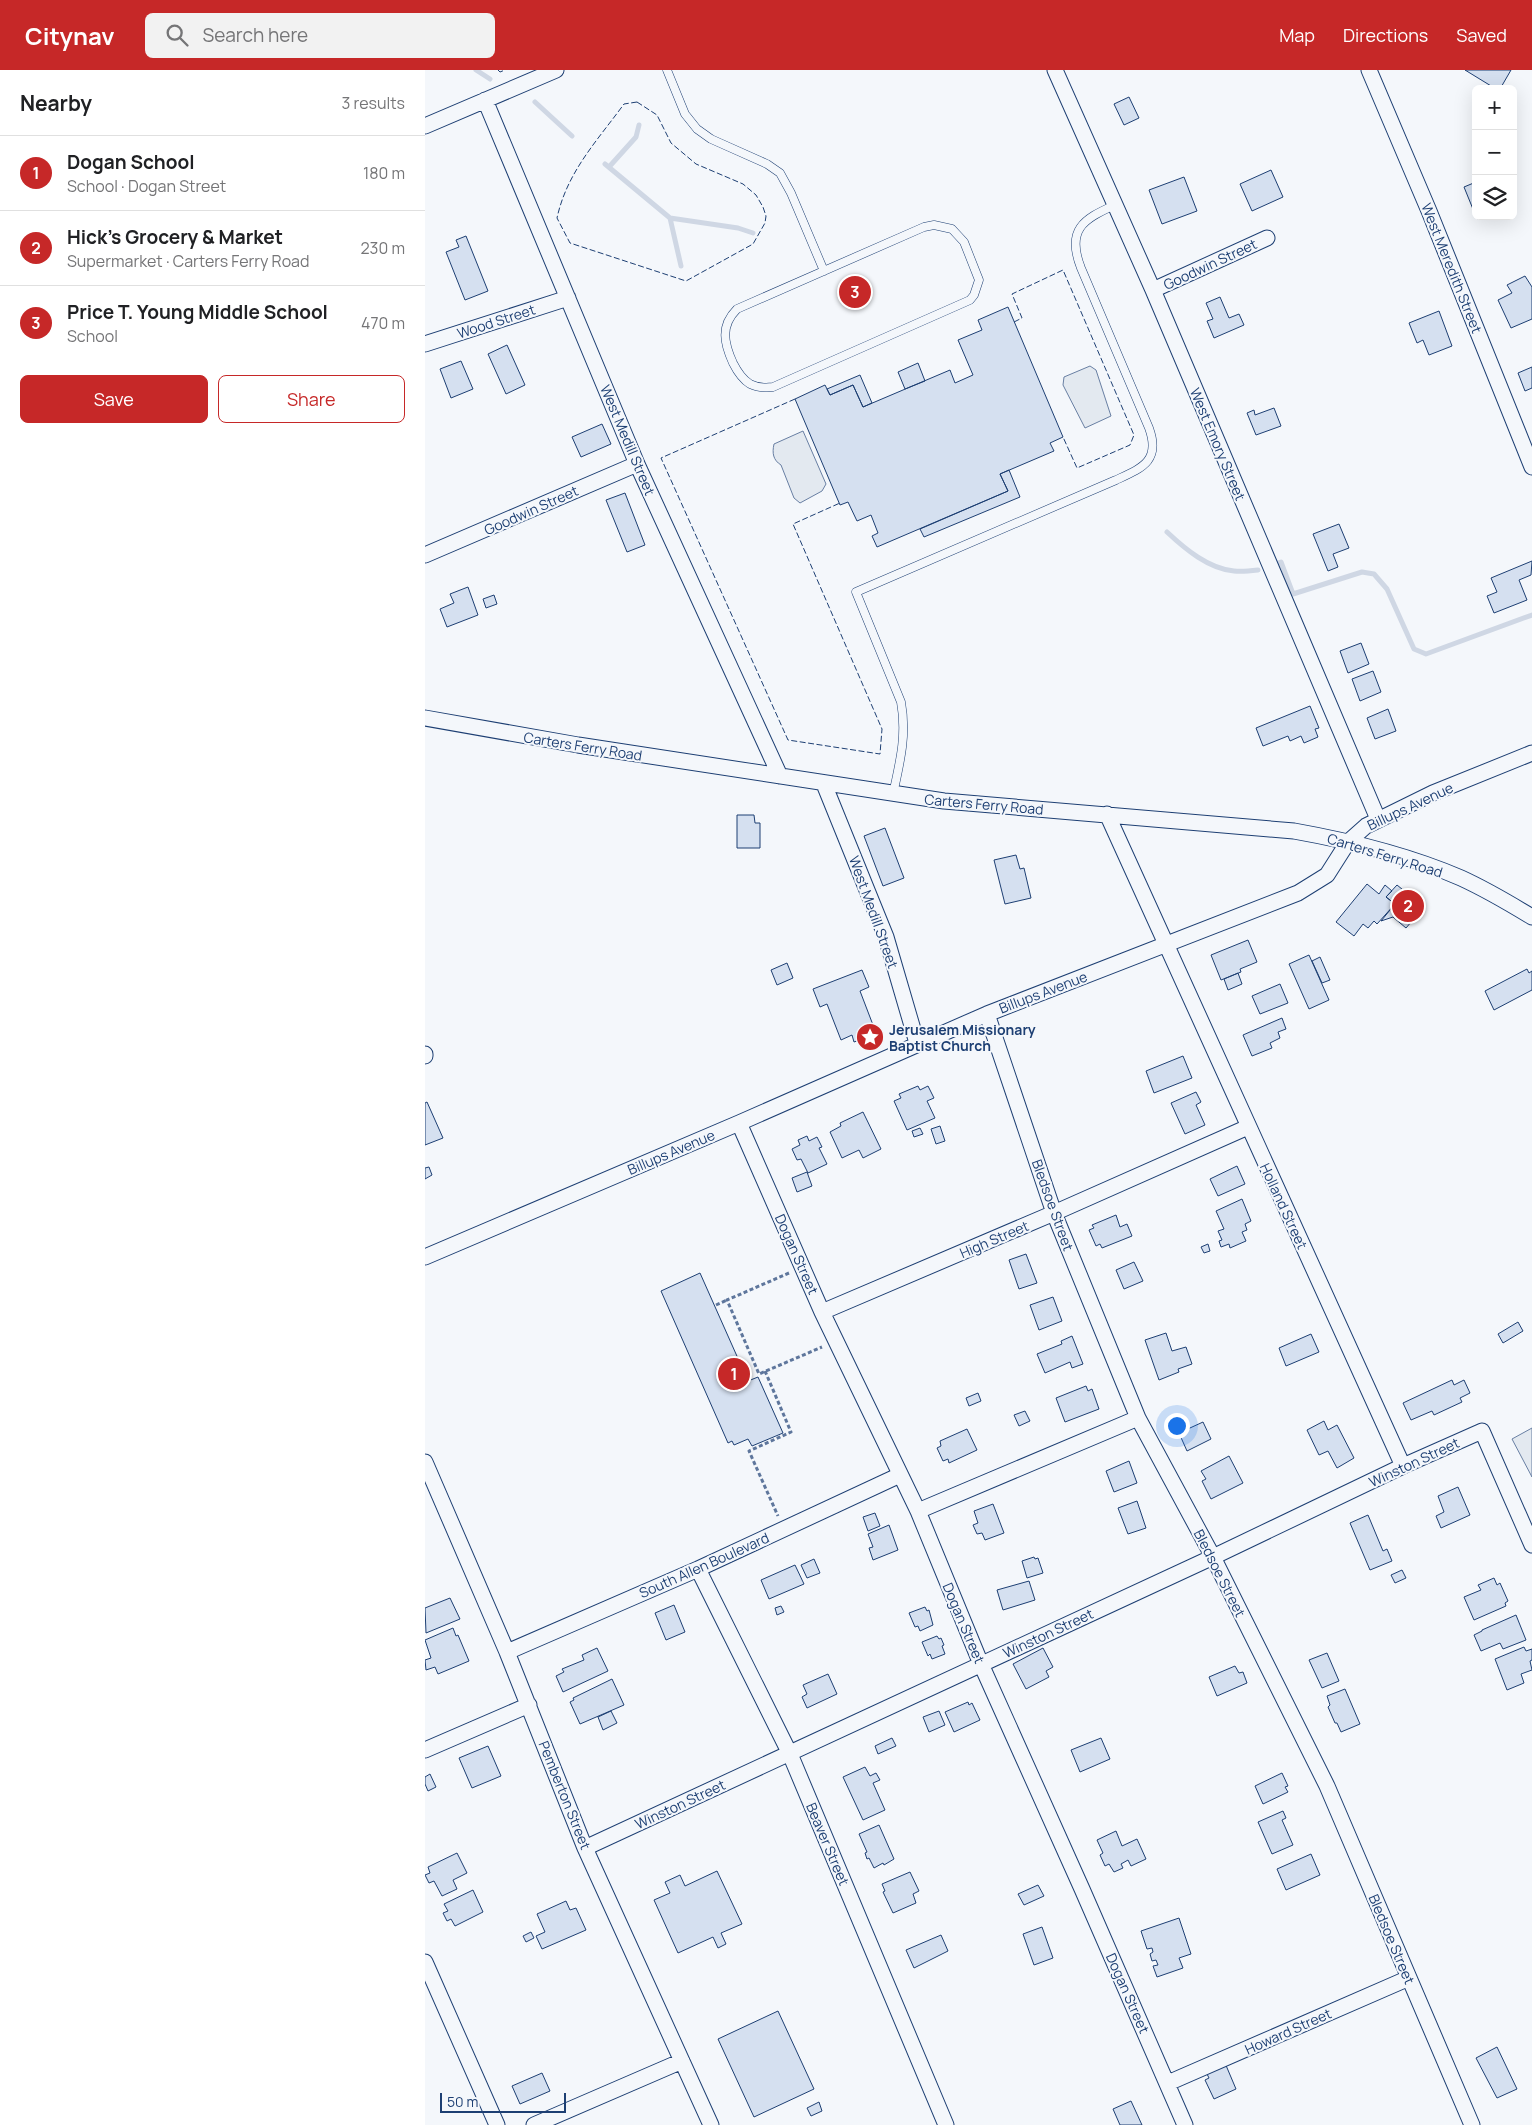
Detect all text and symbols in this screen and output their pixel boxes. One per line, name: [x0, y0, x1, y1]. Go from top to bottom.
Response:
search box: [145, 13, 495, 58]
text: Citynav: [25, 19, 115, 52]
icon: search: [163, 21, 191, 49]
text: Search here: [203, 22, 308, 48]
text: Map: [1279, 23, 1315, 47]
text: Directions: [1343, 23, 1428, 47]
text: Saved: [1456, 23, 1507, 47]
map controls: [1472, 85, 1517, 220]
button: +: [1472, 85, 1517, 130]
text: Nearby: [20, 89, 92, 117]
text: 3 results: [342, 92, 405, 114]
button: −: [1472, 130, 1517, 175]
text: Dogan School: [67, 149, 195, 175]
text: 1: [32, 162, 40, 184]
text: 180 m: [363, 162, 405, 184]
text: School · Dogan Street: [67, 175, 226, 197]
button: layers: [1472, 175, 1517, 220]
street label: West Meredith Street: [1417, 200, 1487, 336]
text: Hick's Grocery & Market: [67, 224, 283, 250]
street label: Goodwin Street: [1160, 234, 1260, 294]
text: 2: [31, 237, 41, 259]
text: 230 m: [361, 237, 405, 259]
text: Supermarket · Carters Ferry Road: [67, 250, 310, 272]
pin: 3: [839, 273, 871, 311]
text: Price T. Young Middle School: [67, 299, 328, 325]
street label: Wood Street: [455, 299, 538, 343]
text: 3: [31, 312, 41, 334]
text: 470 m: [361, 312, 405, 334]
text: School: [67, 325, 118, 347]
button: Save: [20, 375, 208, 423]
button: Share: [218, 375, 405, 423]
street label: West Medill Street: [596, 382, 660, 498]
street label: West Emory Street: [1186, 385, 1250, 504]
street label: Goodwin Street: [481, 481, 581, 539]
street label: Carters Ferry Road: [522, 727, 644, 765]
street label: Billups Avenue: [1364, 778, 1456, 834]
street label: Carters Ferry Road: [924, 789, 1044, 819]
street label: Carters Ferry Road: [1325, 828, 1445, 882]
street label: West Medill Street: [845, 853, 903, 971]
pin: 2: [1392, 887, 1424, 925]
street label: Billups Avenue: [996, 966, 1090, 1018]
place label: Jerusalem Missionary Baptist Church: [889, 1020, 1036, 1055]
place icon: Jerusalem Missionary Baptist Church: [855, 1022, 885, 1052]
street label: Billups Avenue: [624, 1125, 718, 1179]
street label: Bledsoe Street: [1028, 1157, 1078, 1254]
street label: Holland Street: [1256, 1160, 1312, 1252]
street label: Dogan Street: [771, 1211, 823, 1297]
street label: High Street: [957, 1216, 1032, 1262]
pin: 1: [718, 1355, 750, 1393]
your location: [1164, 1413, 1190, 1439]
street label: Winston Street: [1366, 1433, 1463, 1491]
street label: Bledsoe Street: [1190, 1526, 1250, 1620]
street label: South Allen Boulevard: [636, 1528, 772, 1602]
street label: Dogan Street: [938, 1580, 990, 1667]
street label: Winston Street: [1000, 1604, 1097, 1662]
street label: Pemberton Street: [535, 1738, 596, 1853]
street label: Winston Street: [632, 1775, 729, 1833]
street label: Beaver Street: [802, 1800, 854, 1889]
street label: Bledsoe Street: [1364, 1891, 1420, 1987]
street label: Dogan Street: [1102, 1950, 1154, 2036]
street label: Howard Street: [1242, 2003, 1335, 2059]
scale bar: [440, 2090, 566, 2113]
text: 50 m: [447, 2092, 478, 2111]

